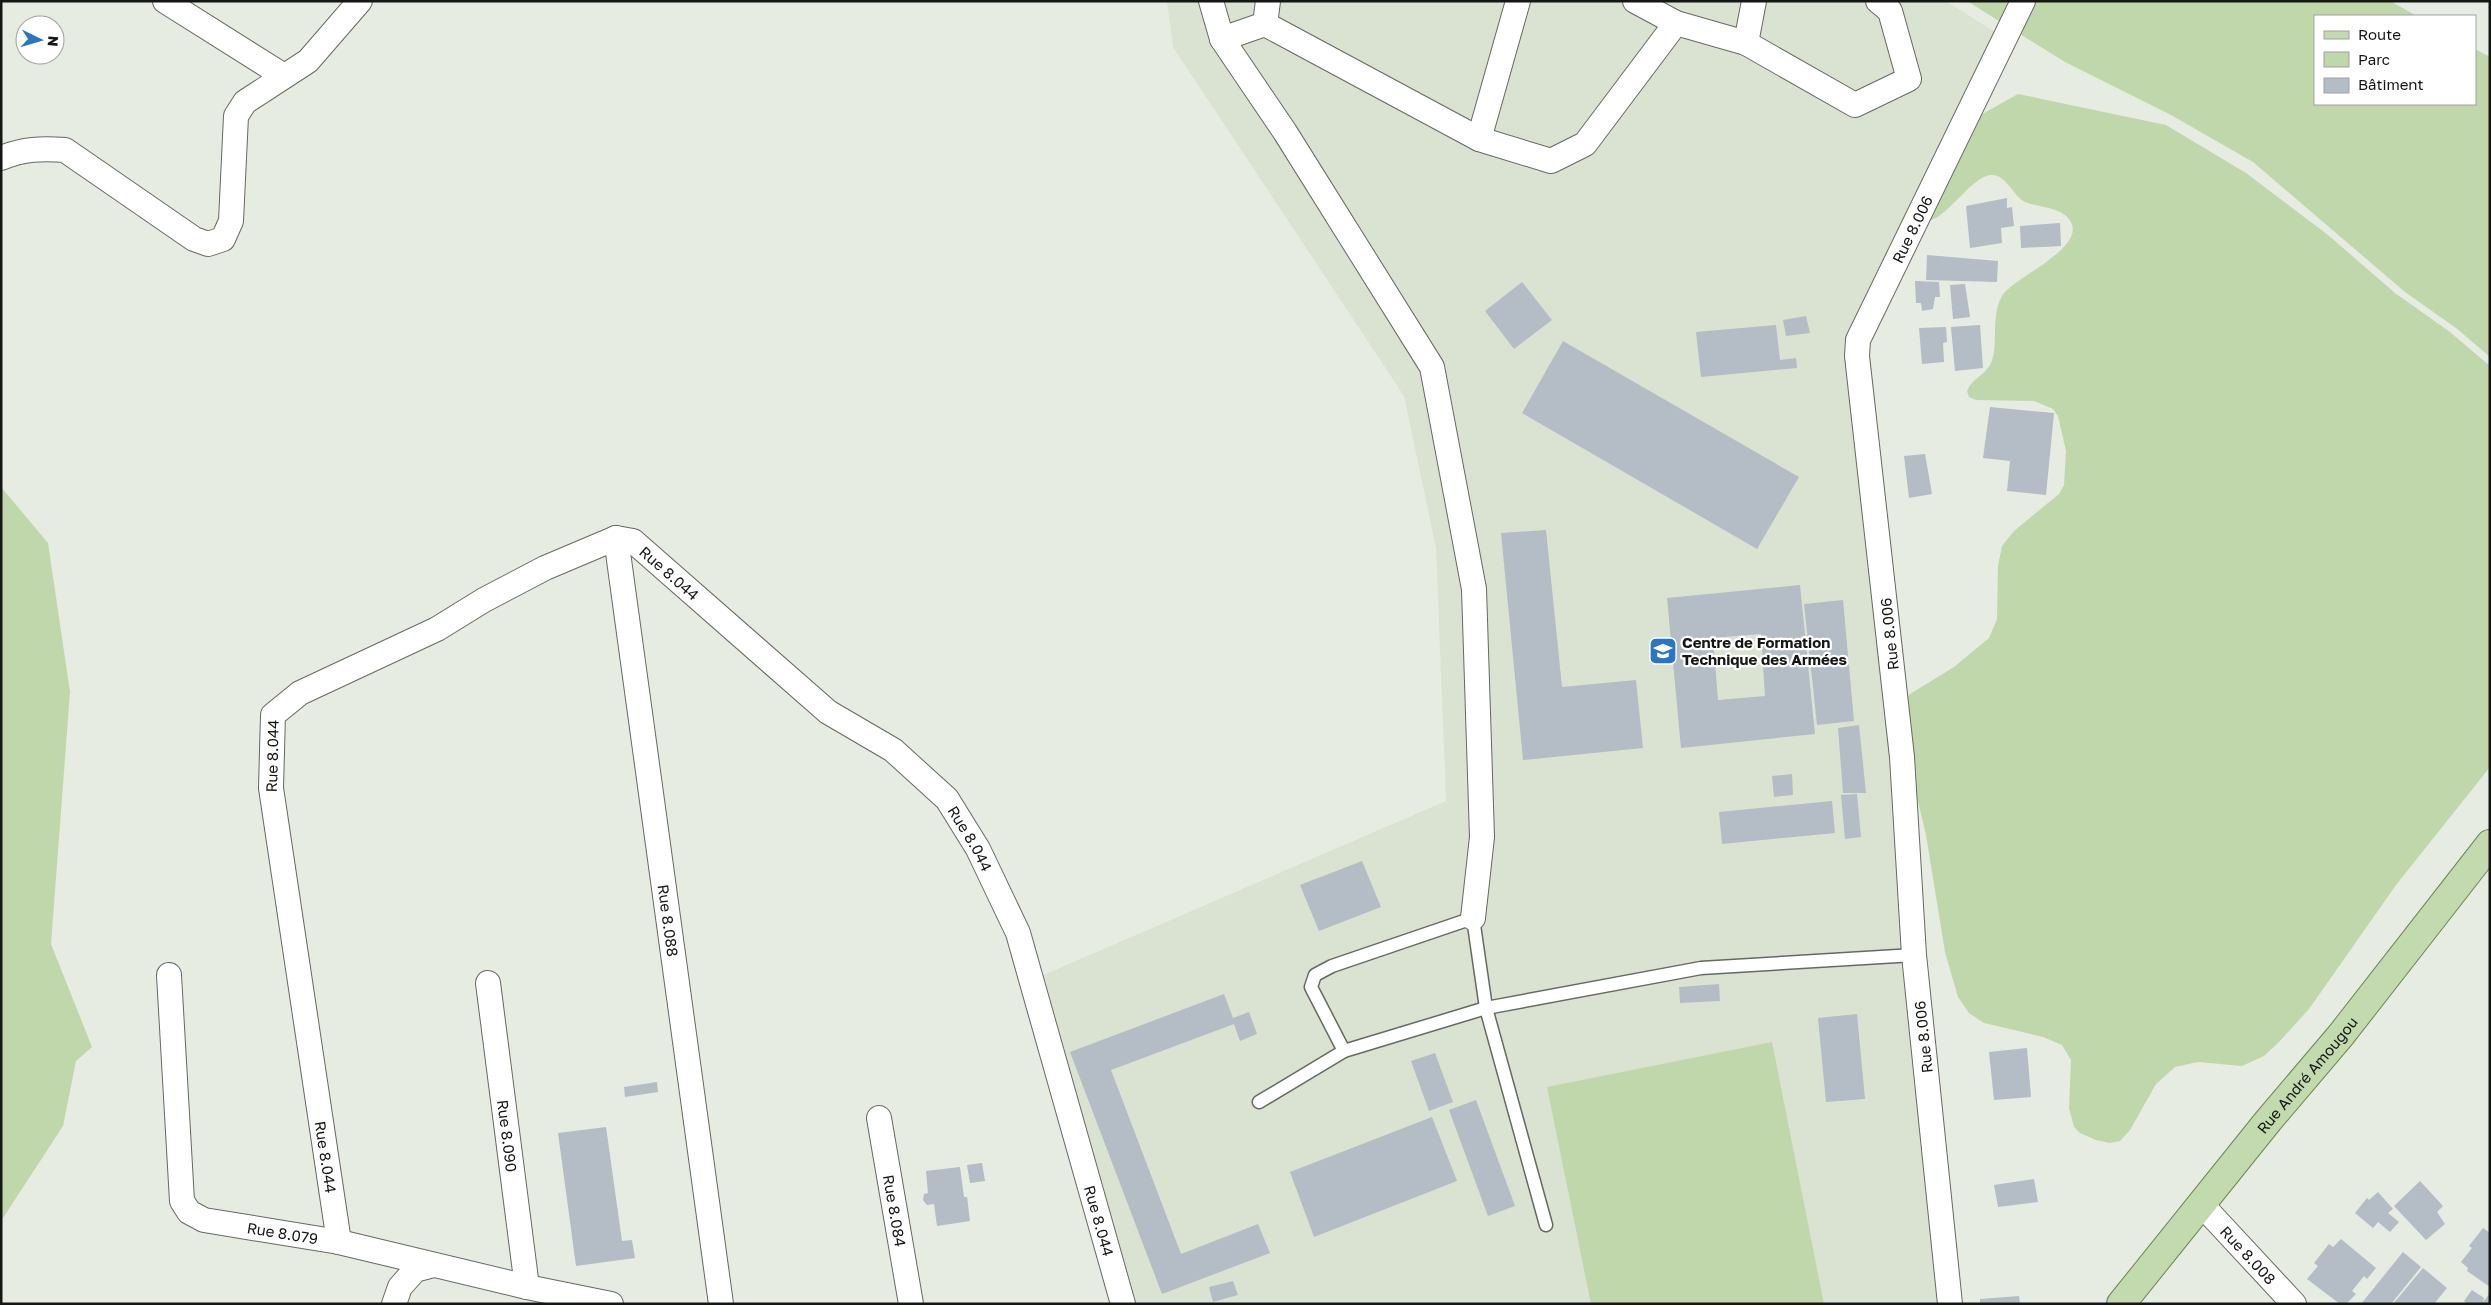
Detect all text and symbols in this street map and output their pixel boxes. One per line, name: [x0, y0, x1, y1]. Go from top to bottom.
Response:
north arrow: [15, 15, 65, 65]
legend: [2314, 15, 2476, 105]
text: Route: [2358, 25, 2401, 43]
text: N: [45, 35, 62, 47]
text: Parc: [2358, 50, 2390, 68]
text: Bâtiment: [2358, 75, 2423, 93]
street label: Rue 8.006: [1888, 193, 1936, 266]
street label: Rue 8.044: [636, 542, 703, 604]
street label: Rue 8.006: [1876, 597, 1902, 671]
place label: Centre de Formation Technique des Armées: [1682, 633, 1847, 668]
school or university icon: Centre de Formation Technique des Armées: [1648, 636, 1678, 666]
street label: Rue 8.044: [262, 719, 282, 793]
street label: Rue 8.044: [944, 802, 996, 874]
street label: Rue 8.088: [655, 883, 682, 958]
street label: Rue 8.006: [1910, 1000, 1936, 1074]
street label: Rue André Amougou: [2253, 1013, 2361, 1137]
street label: Rue 8.090: [494, 1098, 521, 1173]
street label: Rue 8.044: [311, 1120, 341, 1194]
street label: Rue 8.084: [880, 1173, 910, 1248]
street label: Rue 8.044: [1081, 1183, 1118, 1258]
street label: Rue 8.079: [246, 1218, 319, 1247]
street label: Rue 8.008: [2217, 1222, 2280, 1288]

